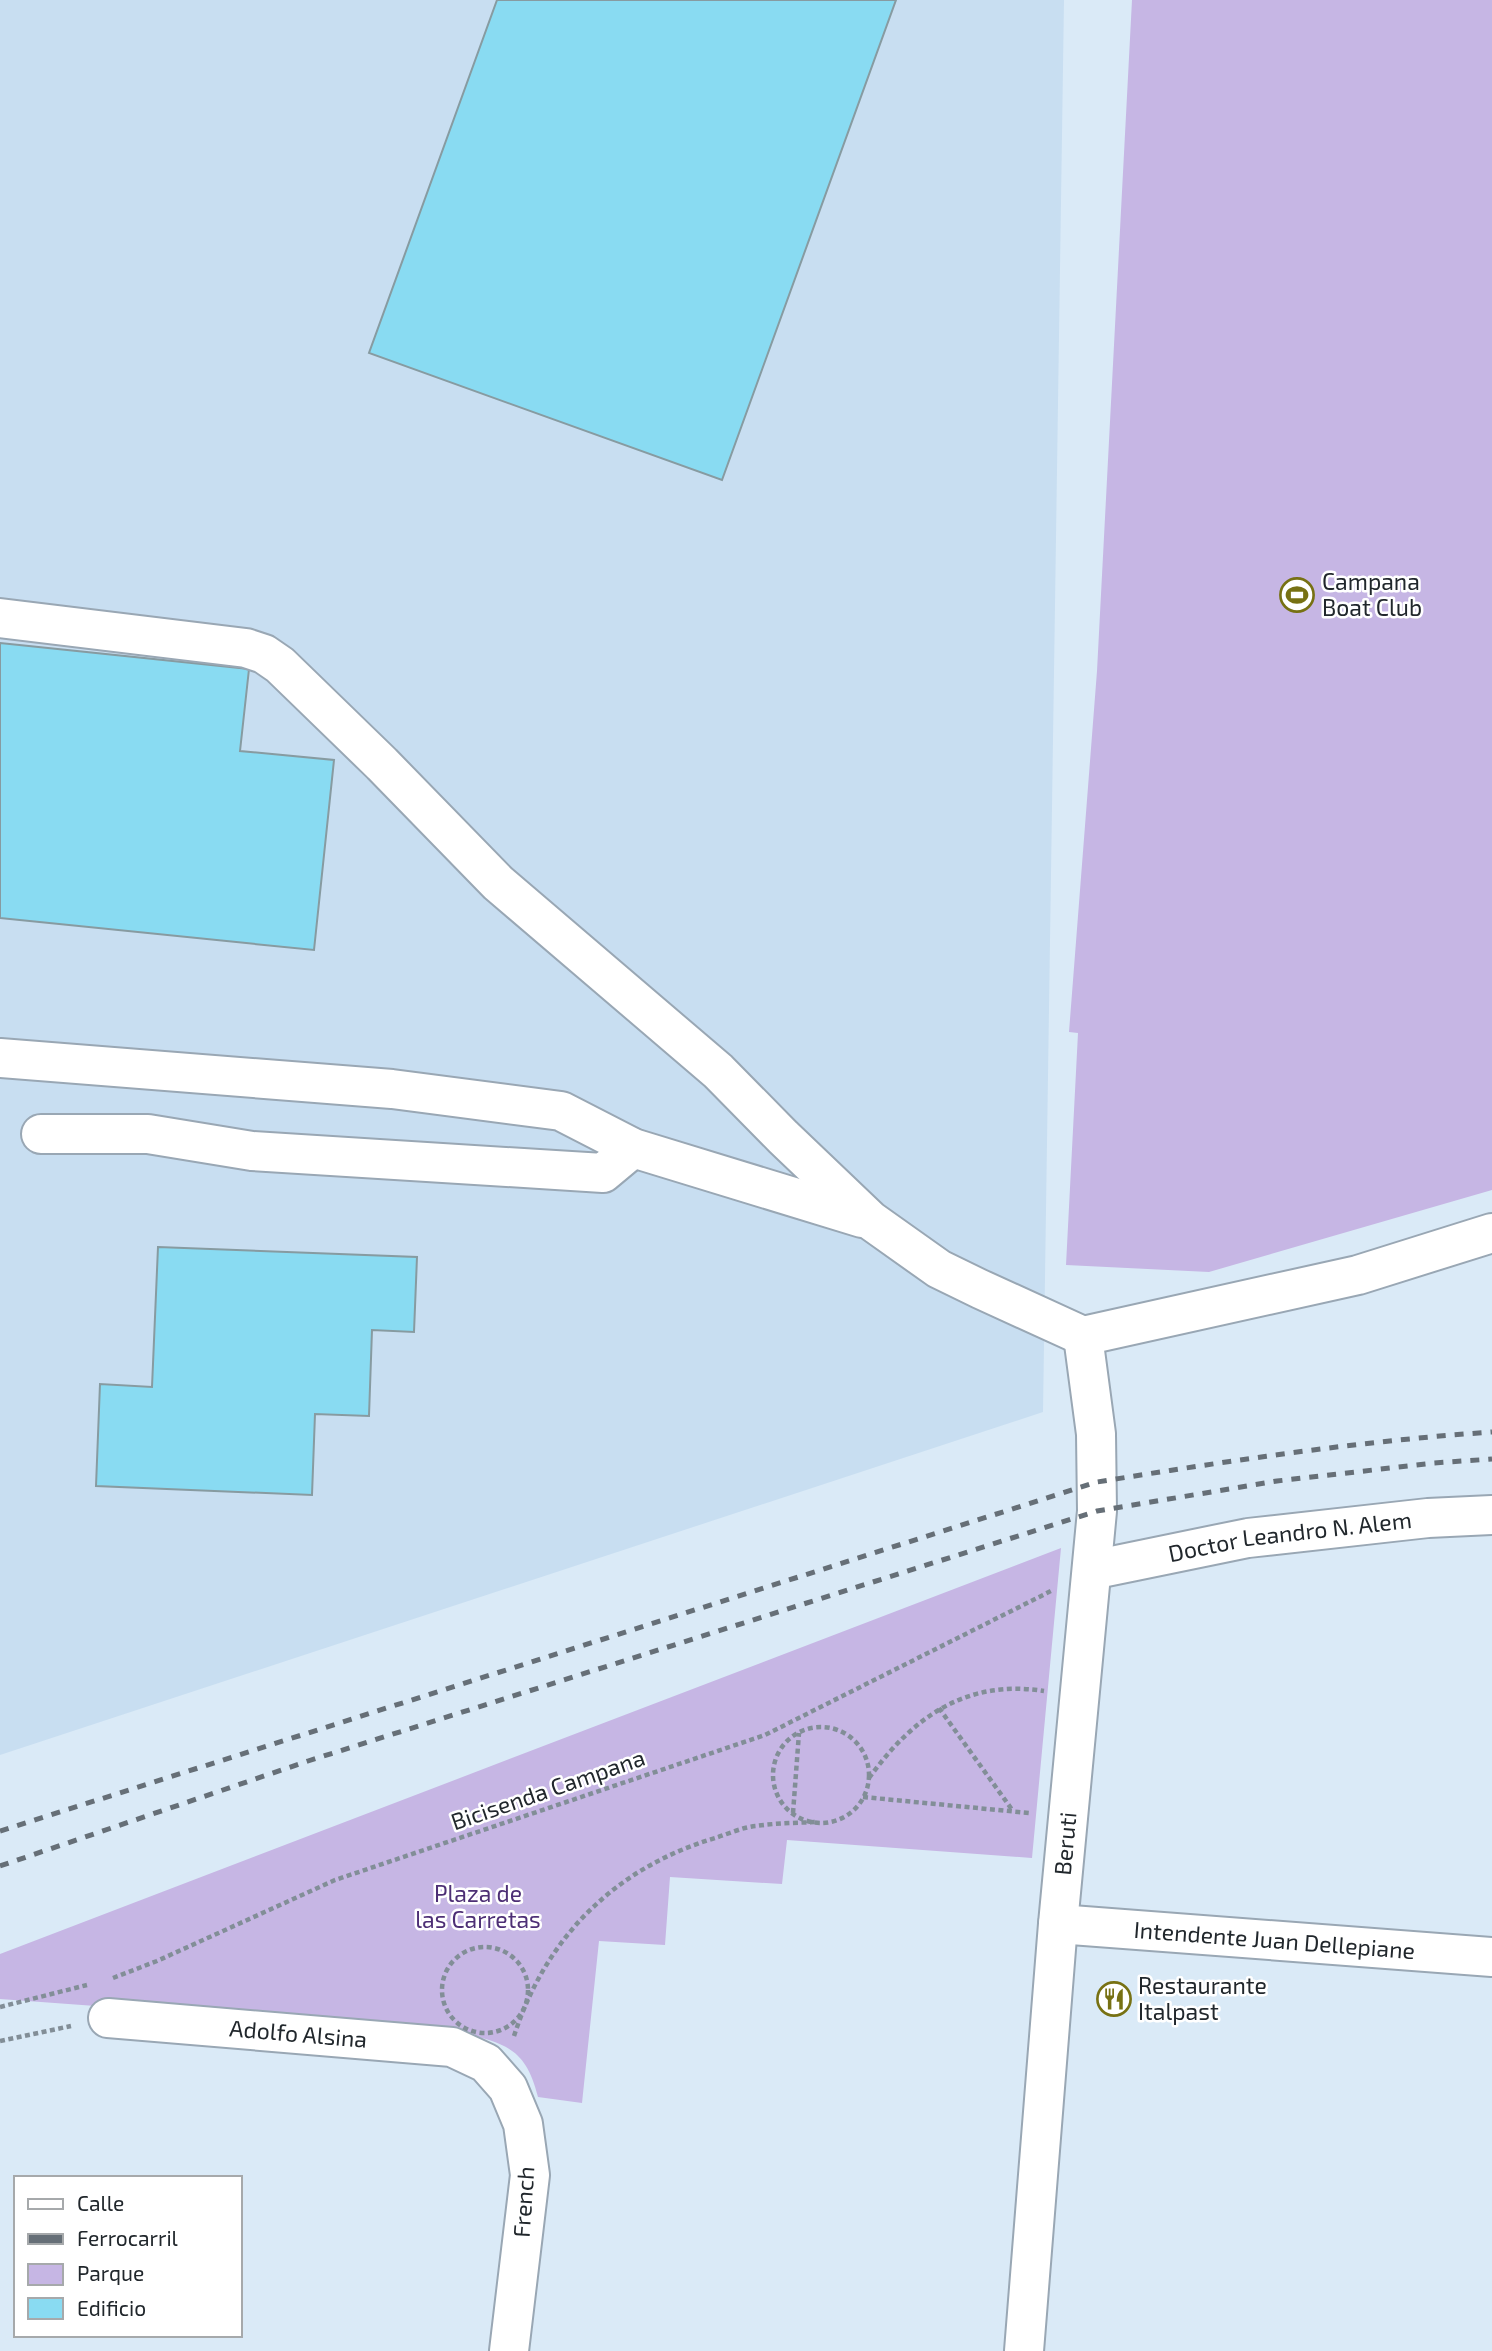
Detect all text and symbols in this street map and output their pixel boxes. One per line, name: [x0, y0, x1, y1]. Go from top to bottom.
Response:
place label: Campana Boat Club: [1322, 567, 1422, 621]
sports icon: Campana Boat Club: [1278, 576, 1316, 614]
street label: Doctor Leandro N. Alem: [1166, 1505, 1413, 1567]
street label: Bicisenda Campana: [447, 1743, 648, 1835]
street label: Beruti: [1048, 1811, 1082, 1877]
park label: Plaza de las Carretas: [415, 1879, 541, 1933]
street label: Intendente Juan Dellepiane: [1133, 1915, 1416, 1964]
place label: Restaurante Italpast: [1138, 1971, 1267, 2025]
restaurant icon: Restaurante Italpast: [1095, 1980, 1133, 2018]
street label: Adolfo Alsina: [228, 2013, 368, 2053]
street label: French: [507, 2165, 539, 2238]
legend: [14, 2176, 242, 2337]
text: Calle: [77, 2190, 124, 2215]
text: Ferrocarril: [77, 2225, 179, 2250]
text: Parque: [77, 2260, 144, 2285]
text: Edificio: [77, 2295, 146, 2320]

